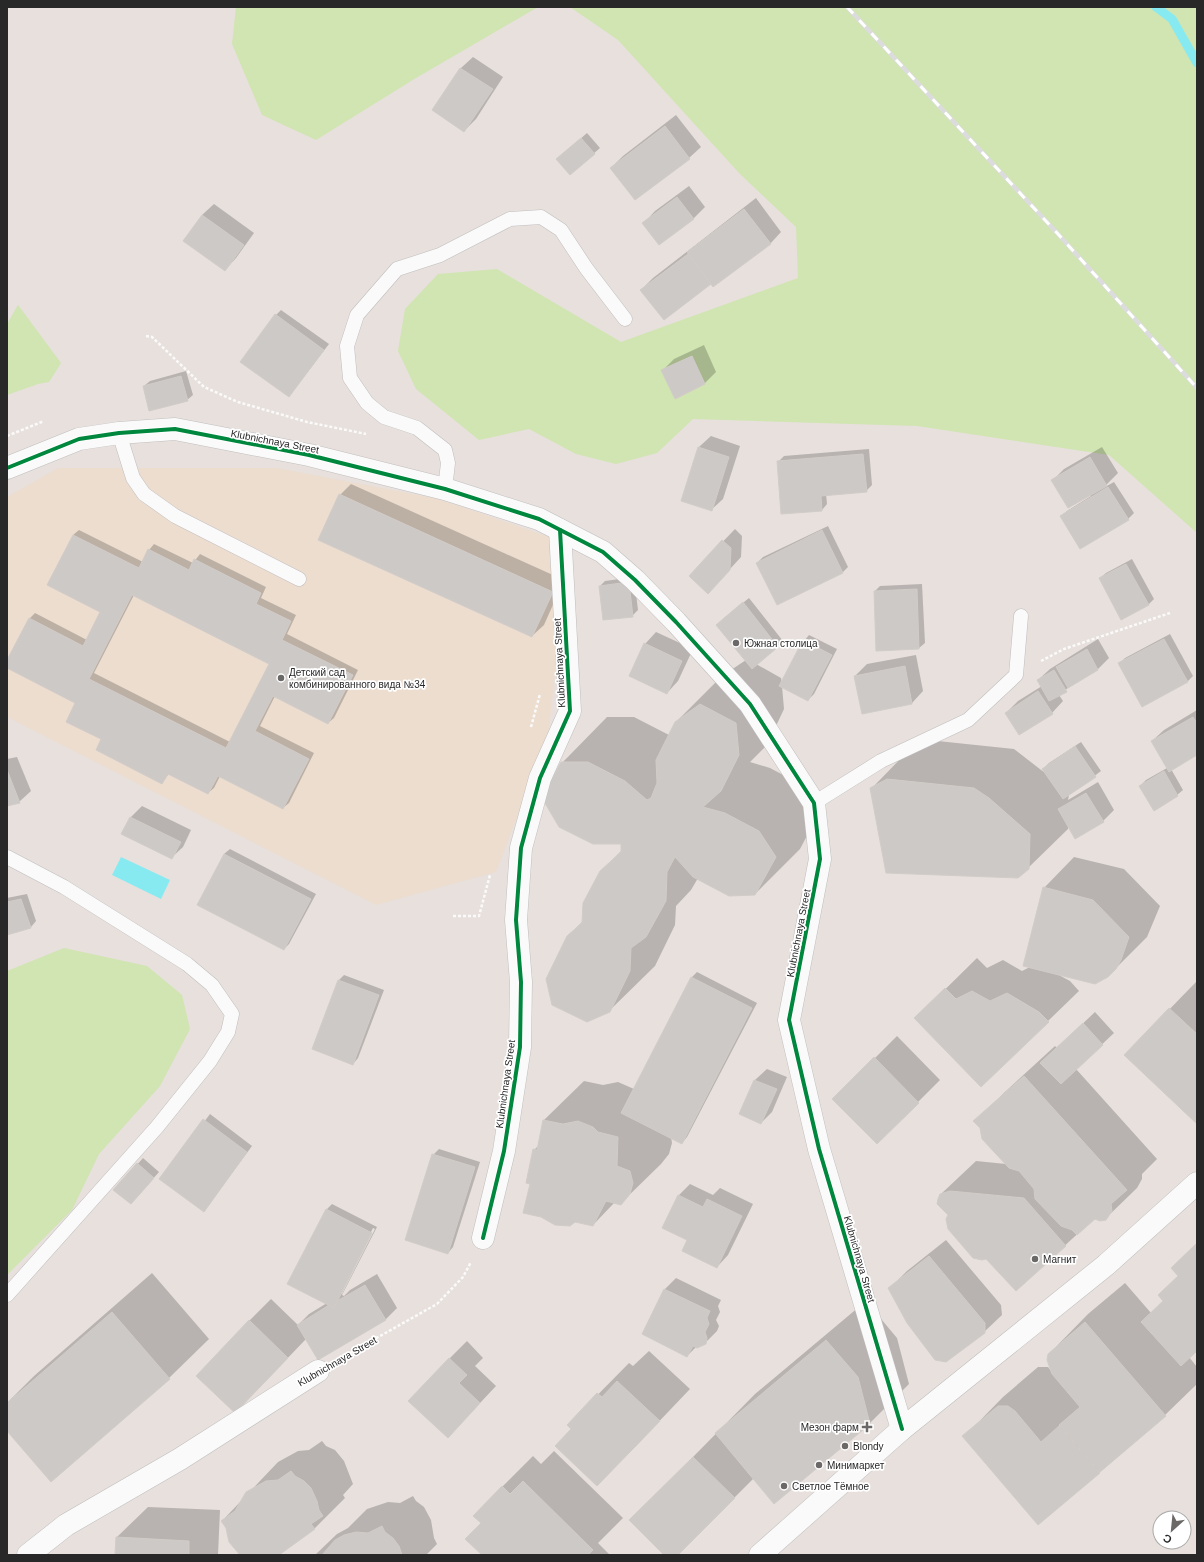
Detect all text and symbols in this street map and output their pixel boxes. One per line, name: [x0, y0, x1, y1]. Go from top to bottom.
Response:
street label: Klubnichnaya Street: [230, 428, 320, 455]
street label: Klubnichnaya Street: [552, 618, 567, 708]
marker: Южная столица: [731, 638, 741, 648]
place label: Южная столица: [744, 638, 818, 649]
place label: Детский сад комбинированного вида №34: [289, 667, 426, 690]
marker: Детский сад комбинированного вида №34: [276, 673, 286, 683]
street label: Klubnichnaya Street: [785, 888, 812, 978]
street label: Klubnichnaya Street: [494, 1039, 517, 1129]
street label: Klubnichnaya Street: [842, 1215, 877, 1304]
marker: Магнит: [1030, 1254, 1040, 1264]
place label: Магнит: [1043, 1254, 1077, 1265]
street label: Klubnichnaya Street: [296, 1334, 379, 1389]
place label: Мезон фарм: [801, 1422, 859, 1433]
marker: Мезон фарм: [862, 1422, 872, 1432]
marker: Blondy: [840, 1441, 850, 1451]
place label: Blondy: [853, 1441, 884, 1452]
marker: Минимаркет: [814, 1460, 824, 1470]
place label: Минимаркет: [827, 1460, 885, 1471]
marker: Светлое Тёмное: [779, 1481, 789, 1491]
place label: Светлое Тёмное: [792, 1481, 869, 1492]
north arrow: [1152, 1510, 1192, 1550]
text: С: [1161, 1532, 1174, 1546]

